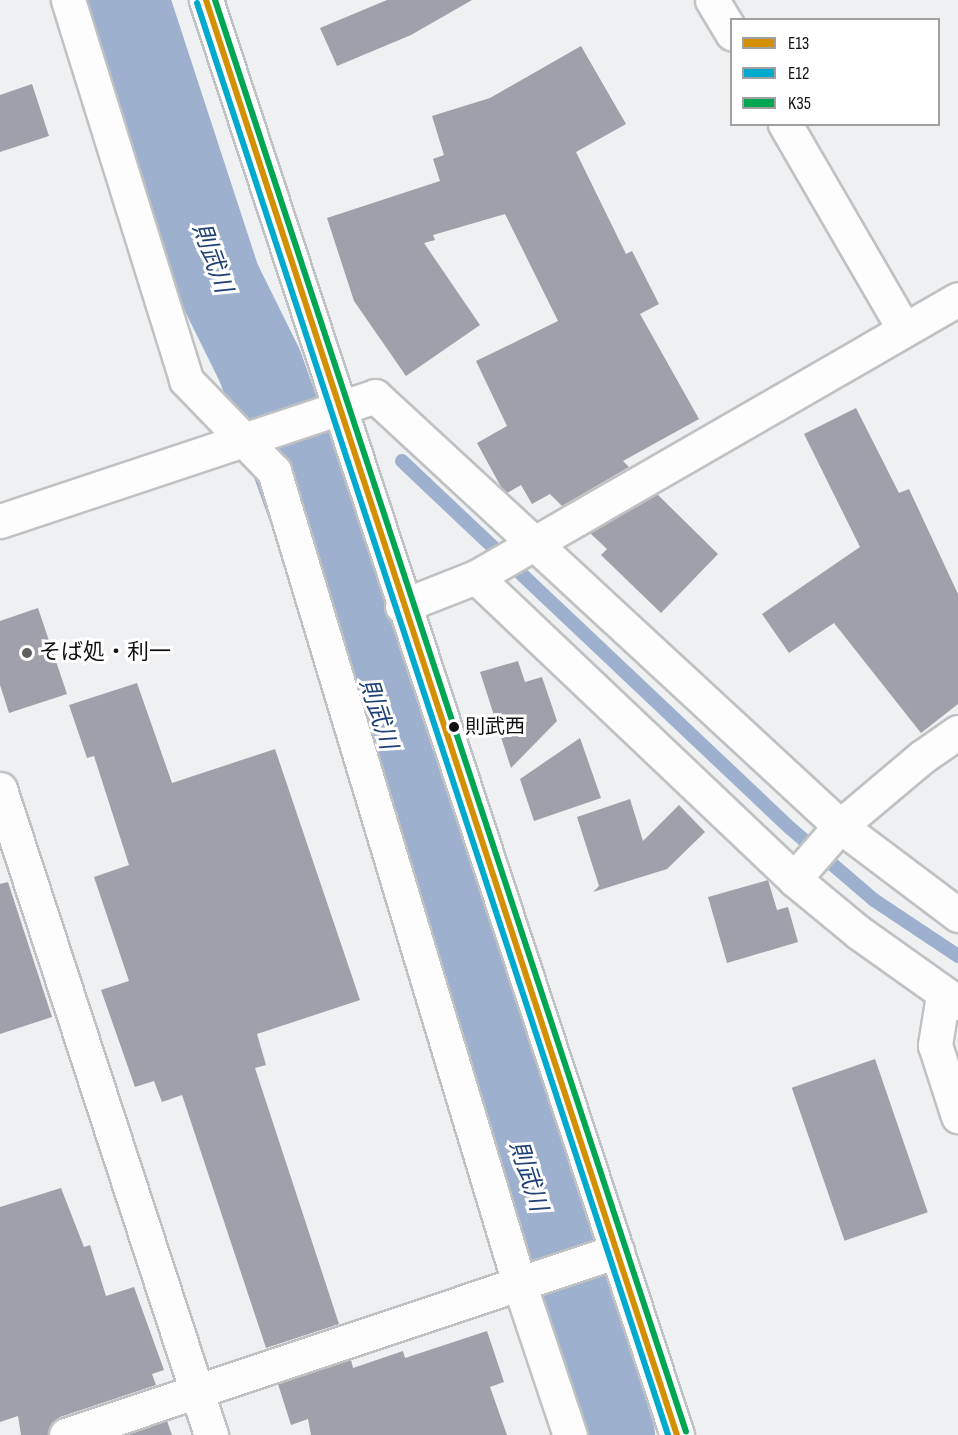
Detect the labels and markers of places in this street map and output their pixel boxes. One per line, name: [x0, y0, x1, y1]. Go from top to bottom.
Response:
place label: そば処・利一: [39, 640, 171, 666]
marker: そば処・利一: [20, 646, 34, 660]
place label: 則武西: [465, 715, 525, 739]
marker: 則武西: [448, 721, 460, 733]

